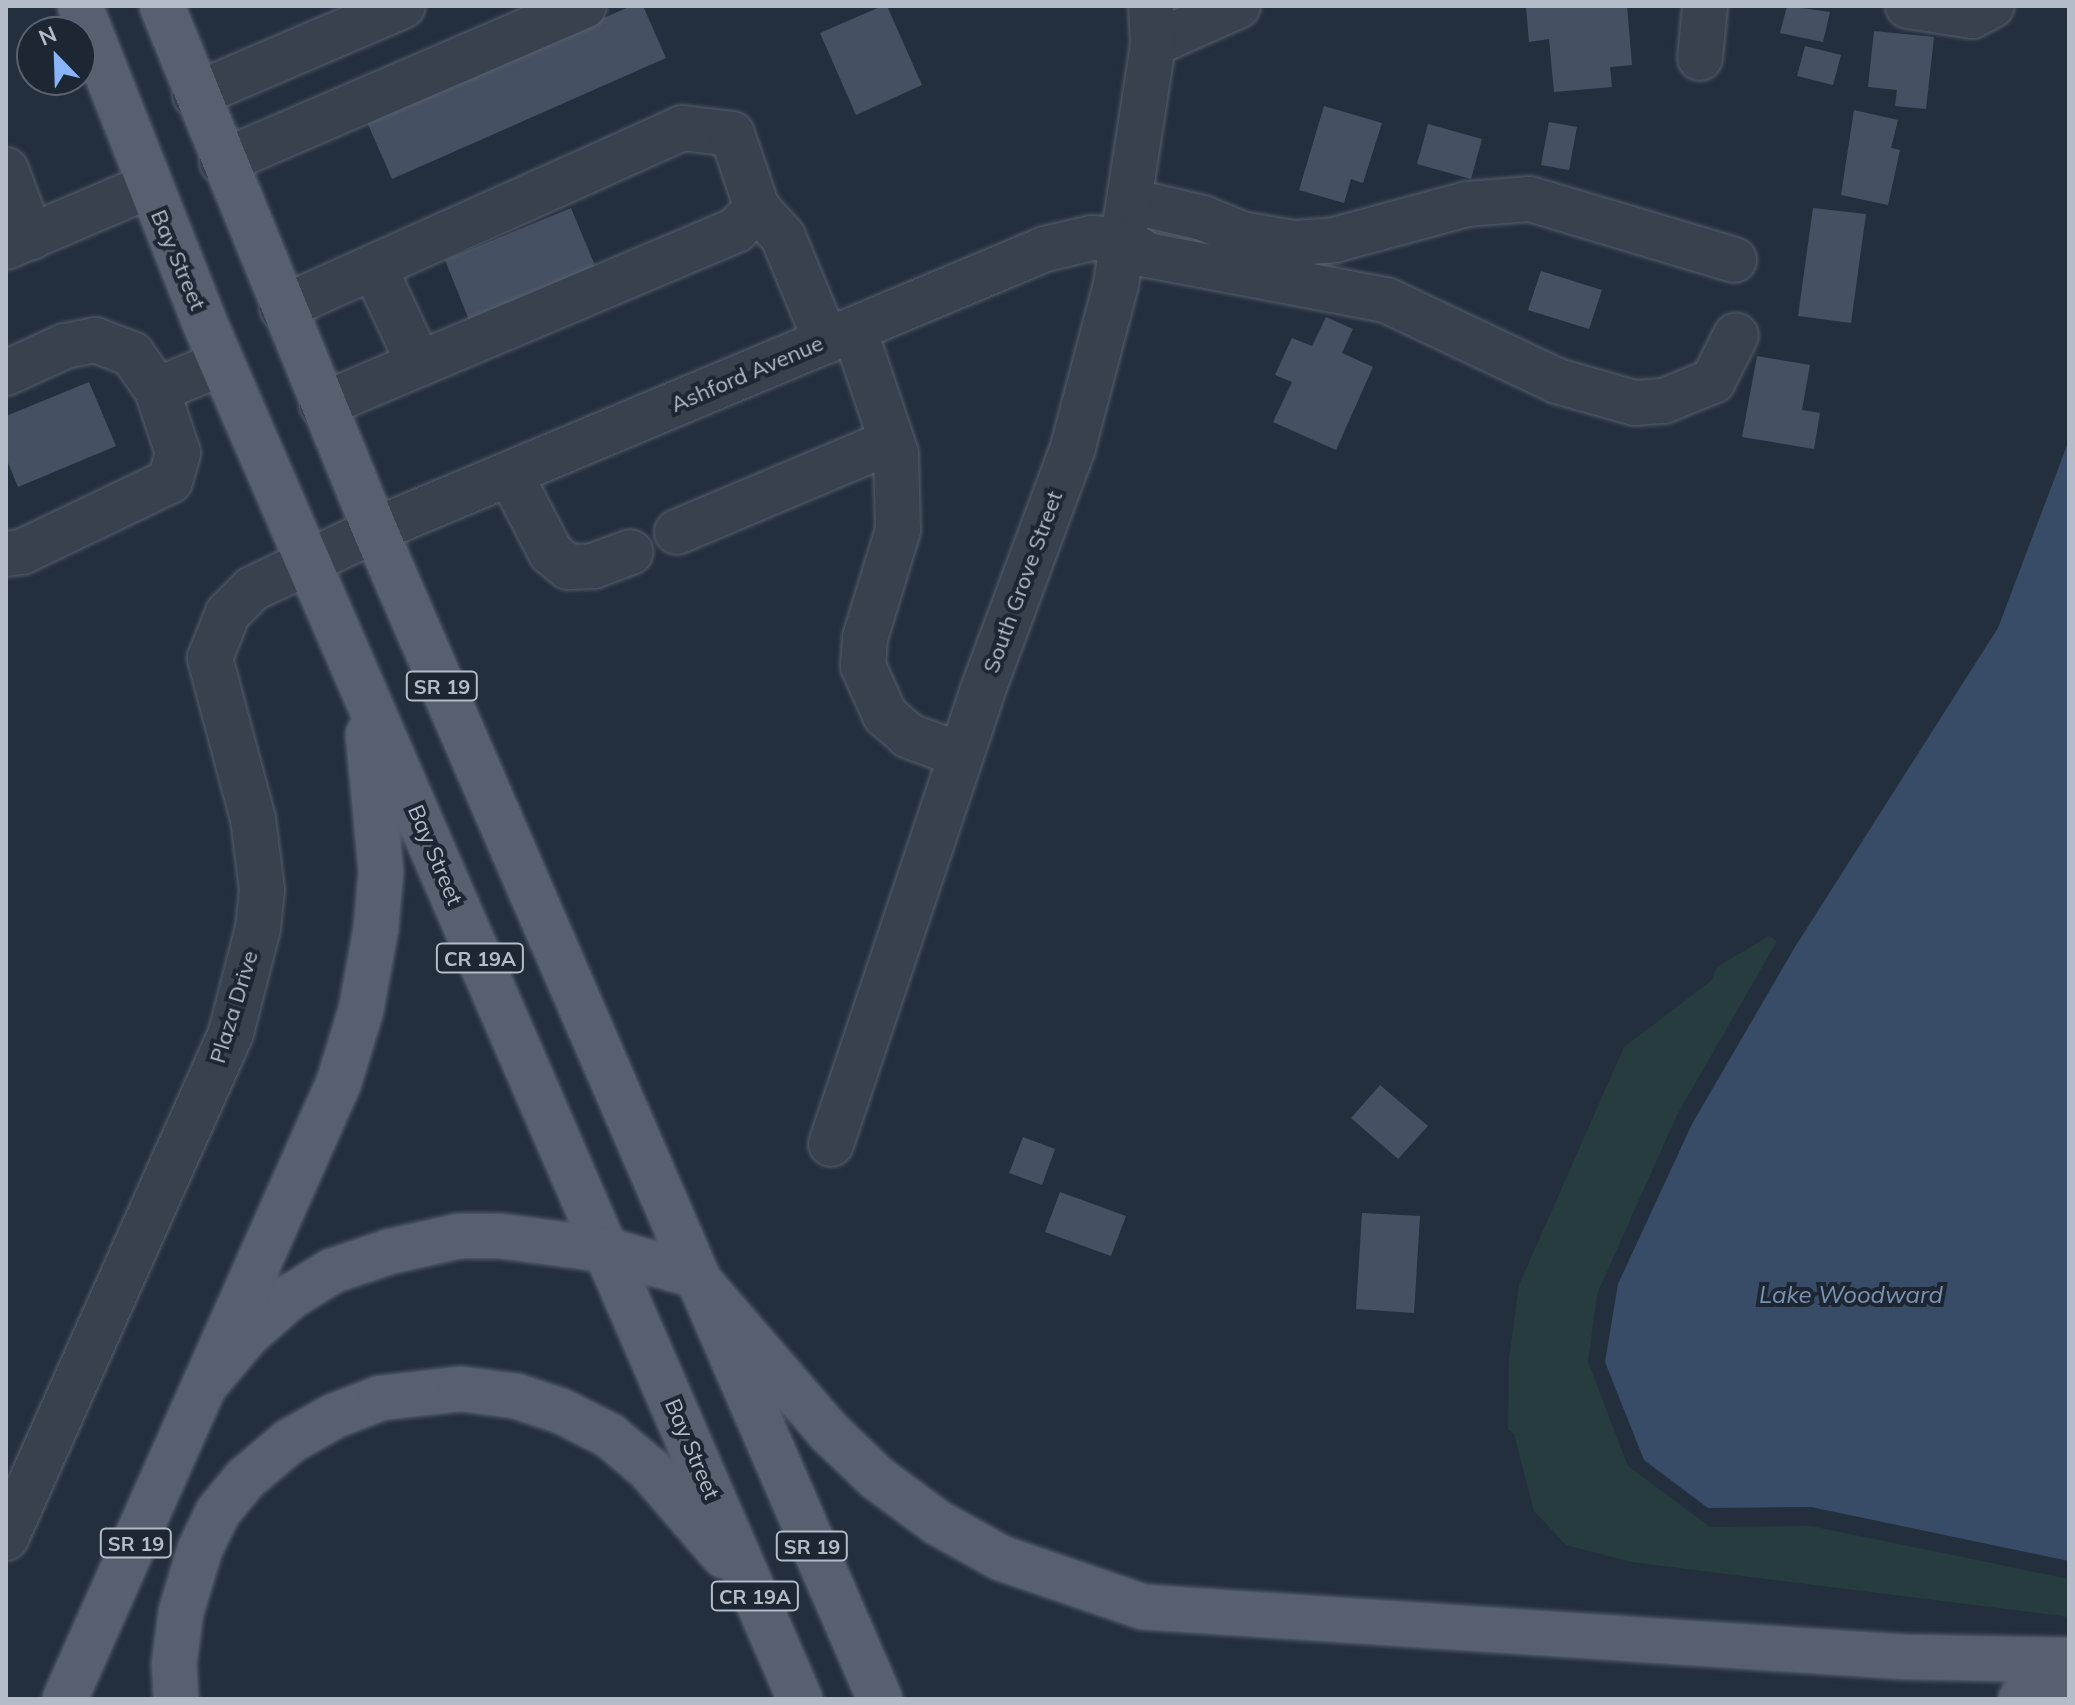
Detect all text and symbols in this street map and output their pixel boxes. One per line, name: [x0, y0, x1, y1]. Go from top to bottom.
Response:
north arrow: [16, 16, 96, 96]
text: N: [34, 20, 61, 52]
street label: Bay Street: [145, 206, 211, 314]
street label: Ashford Avenue: [667, 330, 827, 418]
street label: South Grove Street: [978, 487, 1068, 677]
road number: SR 19: [404, 670, 480, 702]
street label: Bay Street: [402, 801, 468, 909]
road number: CR 19A: [434, 942, 526, 974]
street label: Plaza Drive: [204, 948, 264, 1066]
water label: Lake Woodward: [1759, 1281, 1943, 1309]
street label: Bay Street: [659, 1395, 725, 1503]
road number: SR 19: [98, 1527, 174, 1559]
road number: SR 19: [774, 1530, 850, 1562]
road number: CR 19A: [709, 1580, 801, 1612]

